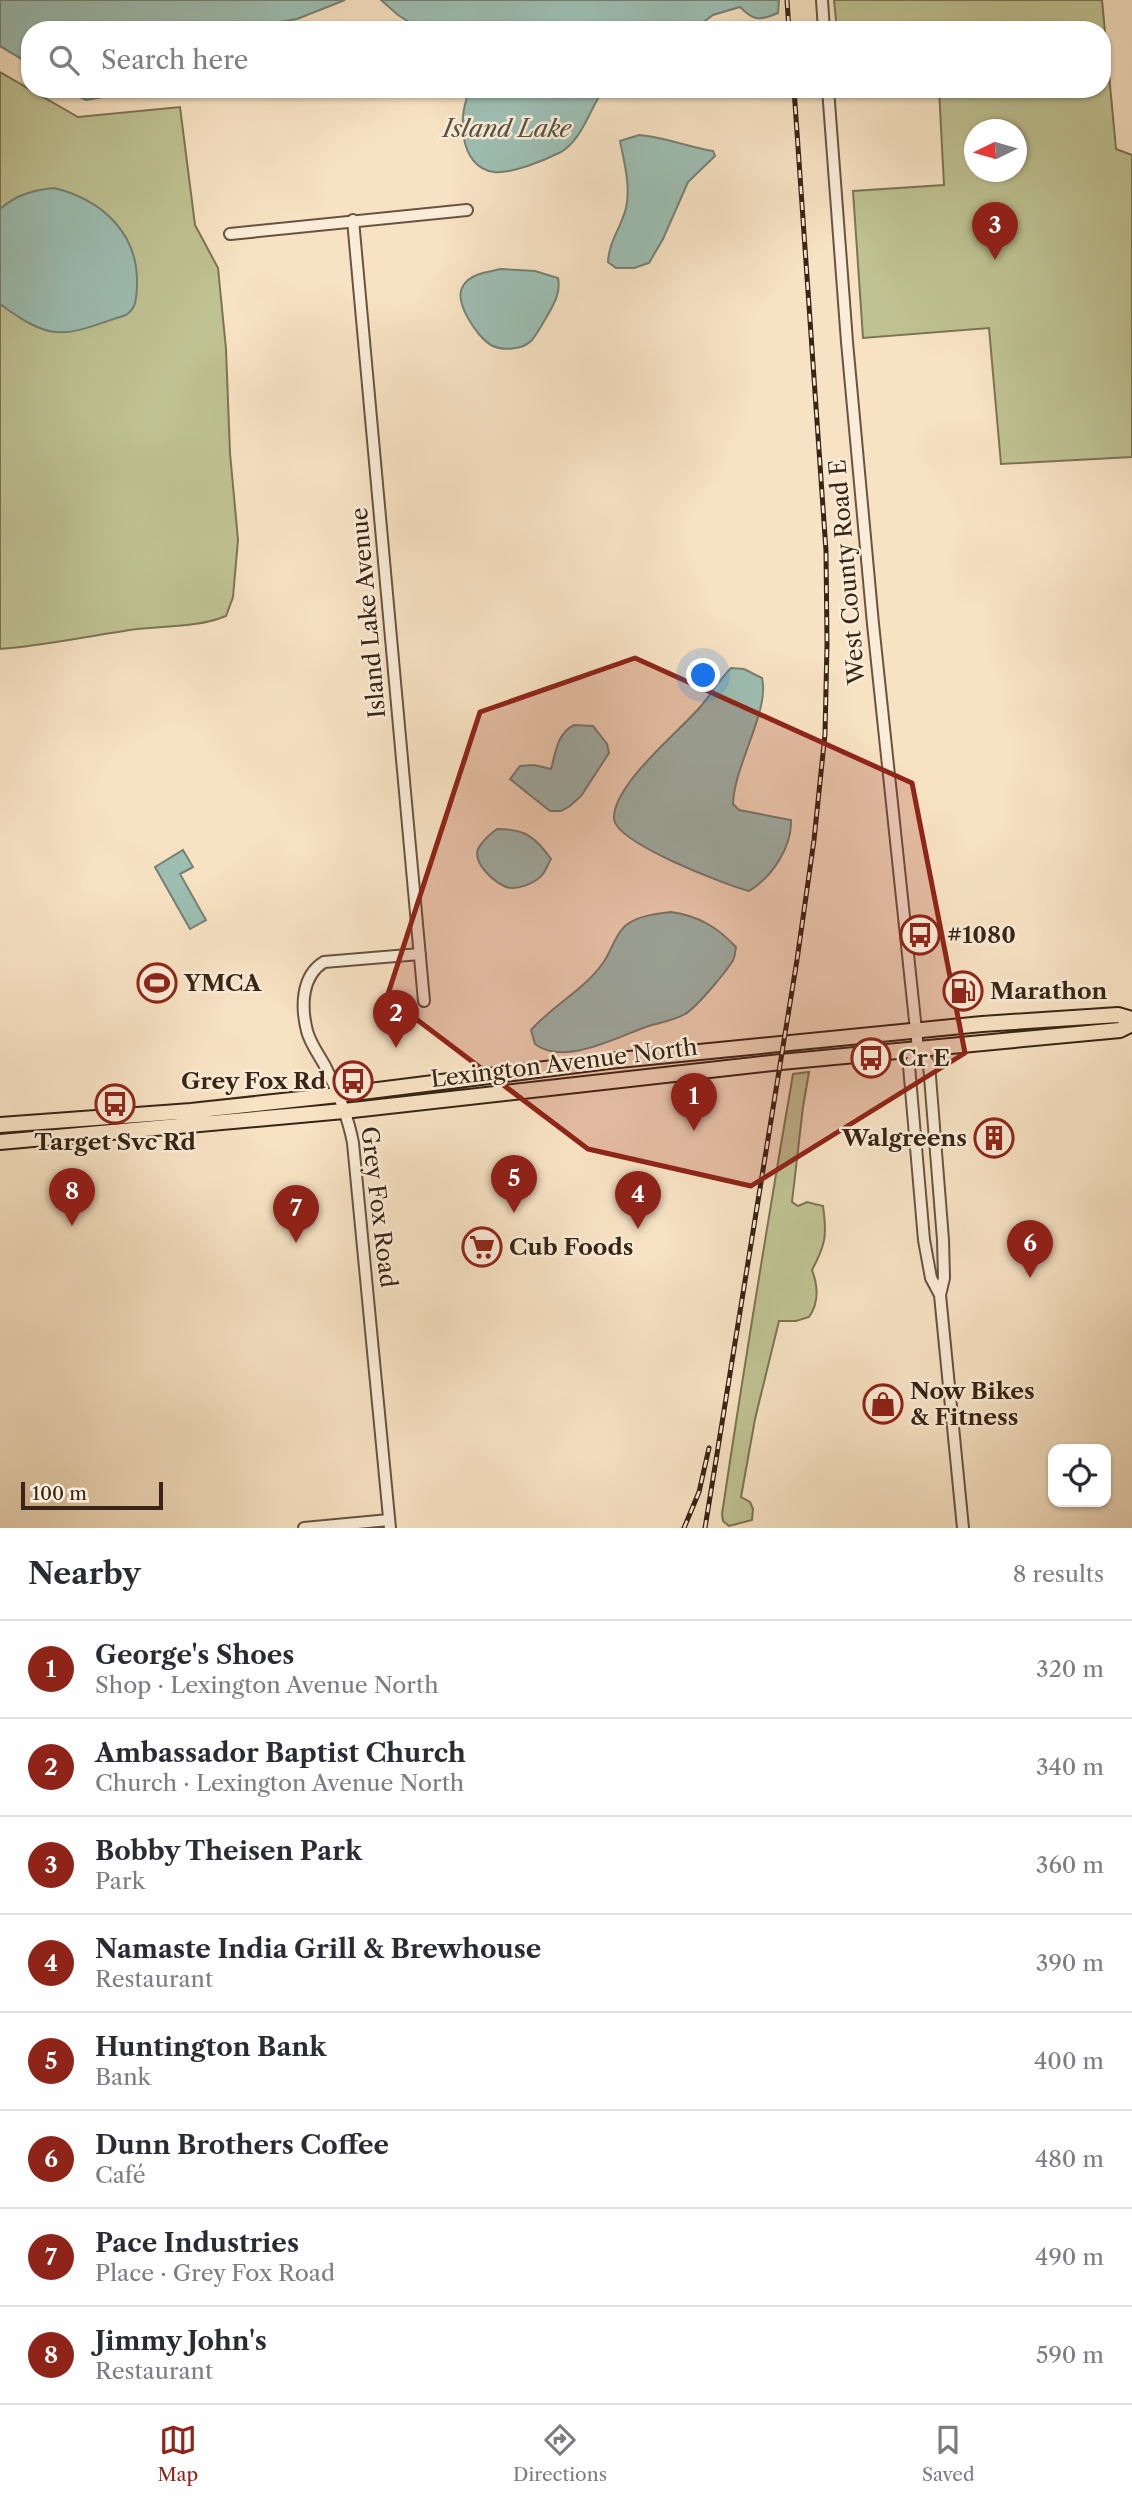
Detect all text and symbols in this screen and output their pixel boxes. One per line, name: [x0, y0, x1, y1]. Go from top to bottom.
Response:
search box: [21, 21, 1111, 98]
icon: search: [45, 41, 83, 79]
text: Search here: [101, 44, 248, 76]
water label: Island Lake: [441, 114, 573, 143]
north arrow: [964, 119, 1027, 182]
pin: 3: [972, 202, 1018, 260]
street label: West County Road E: [823, 458, 871, 687]
street label: Island Lake Avenue: [345, 506, 391, 720]
your location: [686, 658, 720, 692]
bus stop icon: #1080: [899, 914, 941, 956]
place label: #1080: [947, 921, 1016, 949]
sports icon: YMCA: [136, 962, 178, 1004]
place label: YMCA: [183, 969, 263, 997]
fuel station icon: Marathon: [942, 970, 984, 1012]
place label: Marathon: [990, 977, 1108, 1005]
pin: 2: [373, 990, 419, 1048]
street label: Lexington Avenue North: [429, 1033, 699, 1093]
bus stop icon: Cr E: [850, 1037, 892, 1079]
place label: Cr E: [898, 1044, 950, 1072]
bus stop icon: Grey Fox Rd: [332, 1060, 374, 1102]
place label: Grey Fox Rd: [181, 1067, 327, 1095]
pin: 1: [671, 1073, 717, 1131]
bus stop icon: Target Svc Rd: [94, 1083, 136, 1125]
building icon: Walgreens: [973, 1117, 1015, 1159]
place label: Walgreens: [841, 1124, 967, 1152]
street label: Grey Fox Road: [355, 1125, 403, 1289]
place label: Target Svc Rd: [34, 1128, 196, 1156]
pin: 5: [491, 1155, 537, 1213]
pin: 8: [49, 1168, 95, 1226]
pin: 4: [615, 1171, 661, 1229]
pin: 7: [273, 1185, 319, 1243]
pin: 6: [1007, 1220, 1053, 1278]
supermarket icon: Cub Foods: [461, 1226, 503, 1268]
place label: Cub Foods: [509, 1233, 633, 1261]
place label: Now Bikes & Fitness: [910, 1377, 1035, 1431]
shop icon: Now Bikes & Fitness: [862, 1383, 904, 1425]
map controls: [1048, 1444, 1111, 1507]
button: locate: [1048, 1444, 1111, 1507]
scale bar: [21, 1479, 163, 1511]
text: 100 m: [32, 1482, 87, 1505]
text: Nearby: [28, 1555, 141, 1592]
text: 8 results: [1013, 1560, 1104, 1588]
text: George's Shoes: [95, 1639, 294, 1671]
text: 1: [46, 1655, 56, 1683]
text: 320 m: [1036, 1655, 1104, 1683]
text: Shop · Lexington Avenue North: [95, 1671, 439, 1699]
text: Ambassador Baptist Church: [95, 1737, 466, 1769]
text: 2: [44, 1753, 58, 1781]
text: 340 m: [1036, 1753, 1104, 1781]
text: Church · Lexington Avenue North: [95, 1769, 464, 1797]
text: Bobby Theisen Park: [95, 1835, 362, 1867]
text: 3: [45, 1851, 58, 1879]
text: 360 m: [1036, 1851, 1104, 1879]
text: Park: [95, 1867, 145, 1895]
text: Namaste India Grill & Brewhouse: [95, 1933, 541, 1965]
text: 4: [44, 1949, 58, 1977]
text: 390 m: [1036, 1949, 1104, 1977]
text: Restaurant: [95, 1965, 213, 1993]
text: Huntington Bank: [95, 2031, 326, 2063]
text: 5: [45, 2047, 57, 2075]
text: 400 m: [1034, 2047, 1104, 2075]
text: Bank: [95, 2063, 151, 2091]
text: Dunn Brothers Coffee: [95, 2129, 389, 2161]
text: 6: [44, 2145, 58, 2173]
text: 480 m: [1035, 2145, 1104, 2173]
text: Café: [95, 2161, 146, 2189]
text: Pace Industries: [95, 2227, 299, 2259]
text: 7: [45, 2243, 57, 2271]
text: 490 m: [1035, 2243, 1104, 2271]
text: Place · Grey Fox Road: [95, 2259, 335, 2287]
text: Jimmy John's: [95, 2325, 267, 2357]
text: 8: [44, 2341, 58, 2369]
text: 590 m: [1036, 2341, 1104, 2369]
text: Restaurant: [95, 2357, 213, 2385]
tab: Map: [157, 2421, 198, 2486]
tab: Directions: [513, 2421, 607, 2486]
tab: Saved: [922, 2421, 975, 2486]

